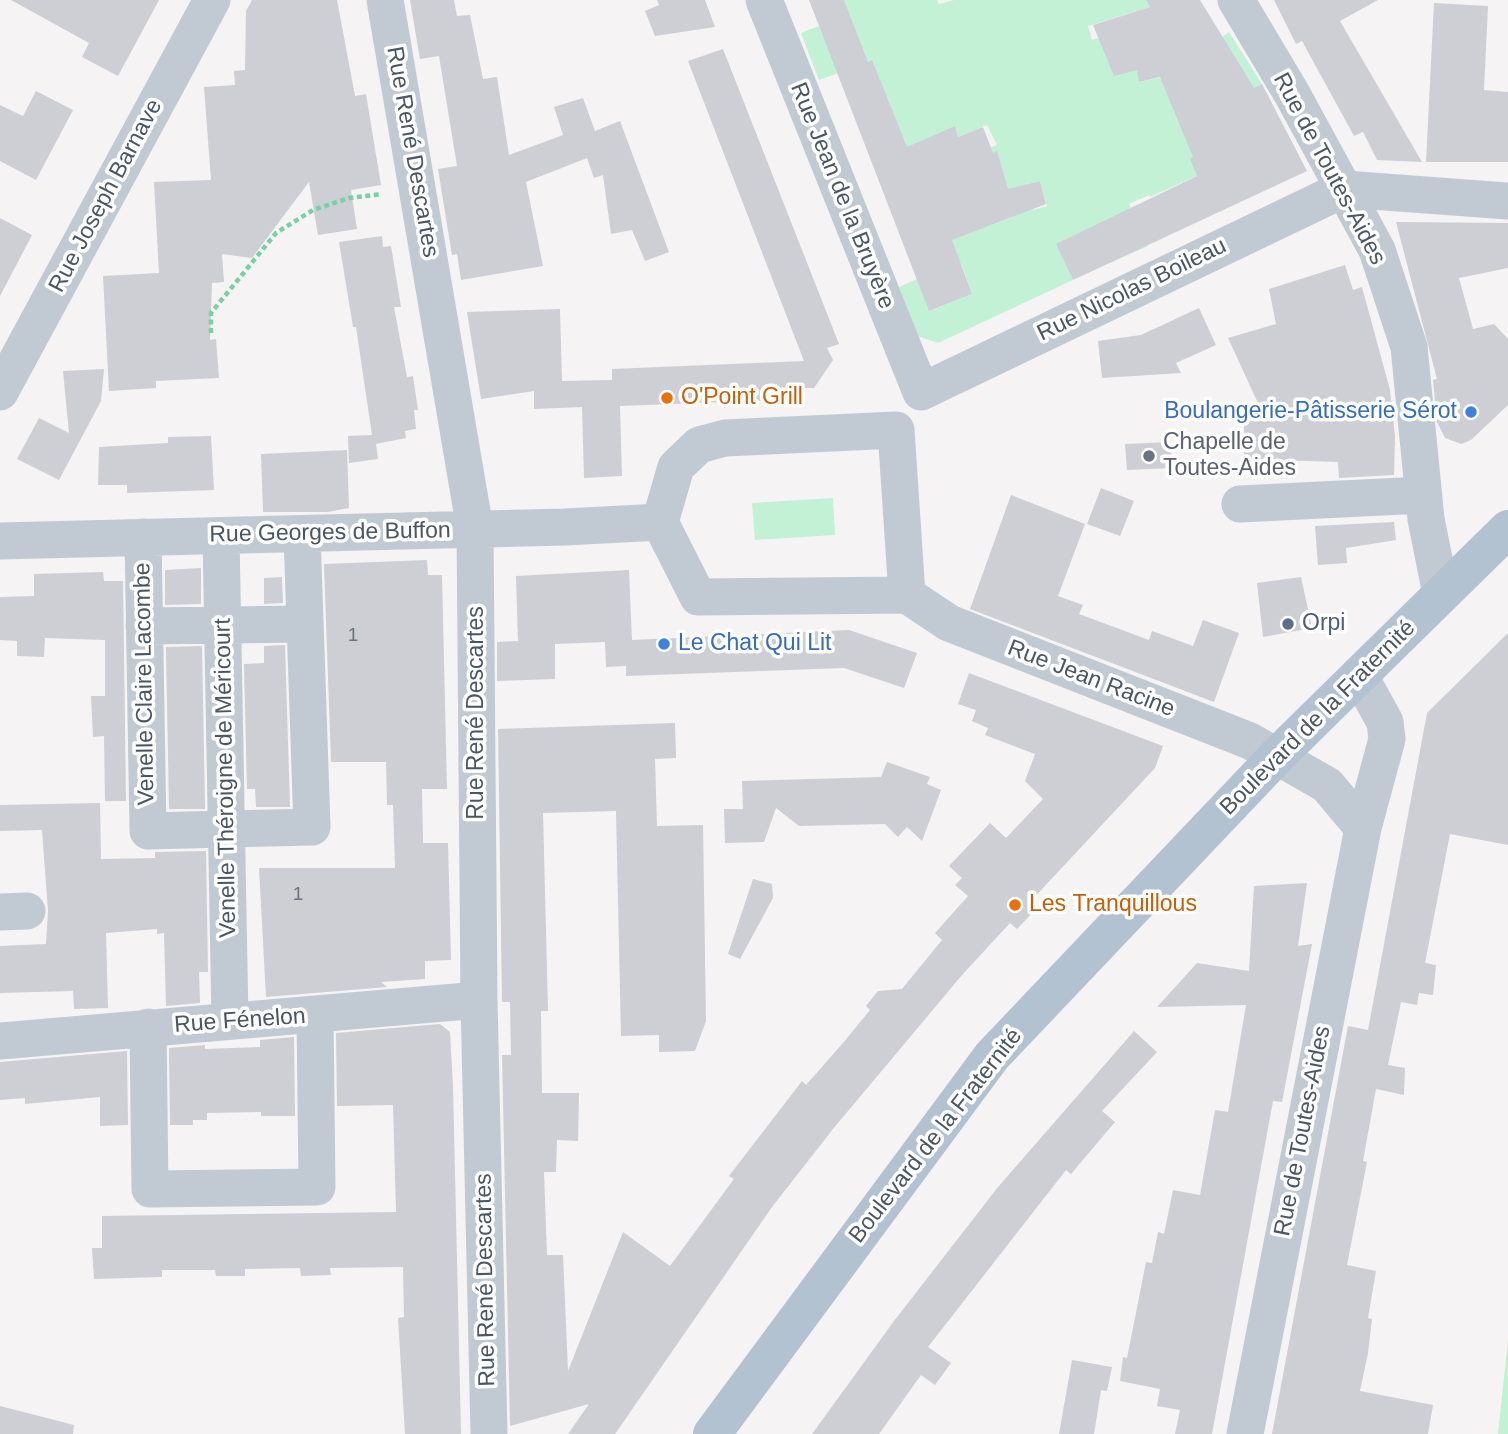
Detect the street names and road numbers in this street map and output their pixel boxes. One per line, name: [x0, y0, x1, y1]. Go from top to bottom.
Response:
street label: Rue René Descartes: [380, 44, 444, 260]
street label: Rue de Toutes-Aides: [1267, 68, 1391, 270]
street label: Rue Jean de la Bruyère: [784, 79, 900, 313]
street label: Rue Joseph Barnave: [43, 95, 169, 297]
street label: Rue Nicolas Boileau: [1033, 232, 1231, 348]
street label: Rue Georges de Buffon: [209, 517, 451, 549]
street label: Venelle Claire Lacombe: [129, 562, 161, 806]
street label: Rue René Descartes: [463, 606, 491, 820]
street label: Boulevard de la Fraternité: [1215, 615, 1421, 821]
street label: Venelle Théroigne de Méricourt: [209, 618, 243, 938]
street label: Rue Jean Racine: [1004, 635, 1178, 723]
street label: Rue Fénelon: [173, 1003, 307, 1039]
street label: Boulevard de la Fraternité: [844, 1023, 1028, 1249]
street label: Rue de Toutes-Aides: [1269, 1024, 1337, 1238]
street label: Rue René Descartes: [470, 1173, 502, 1387]

